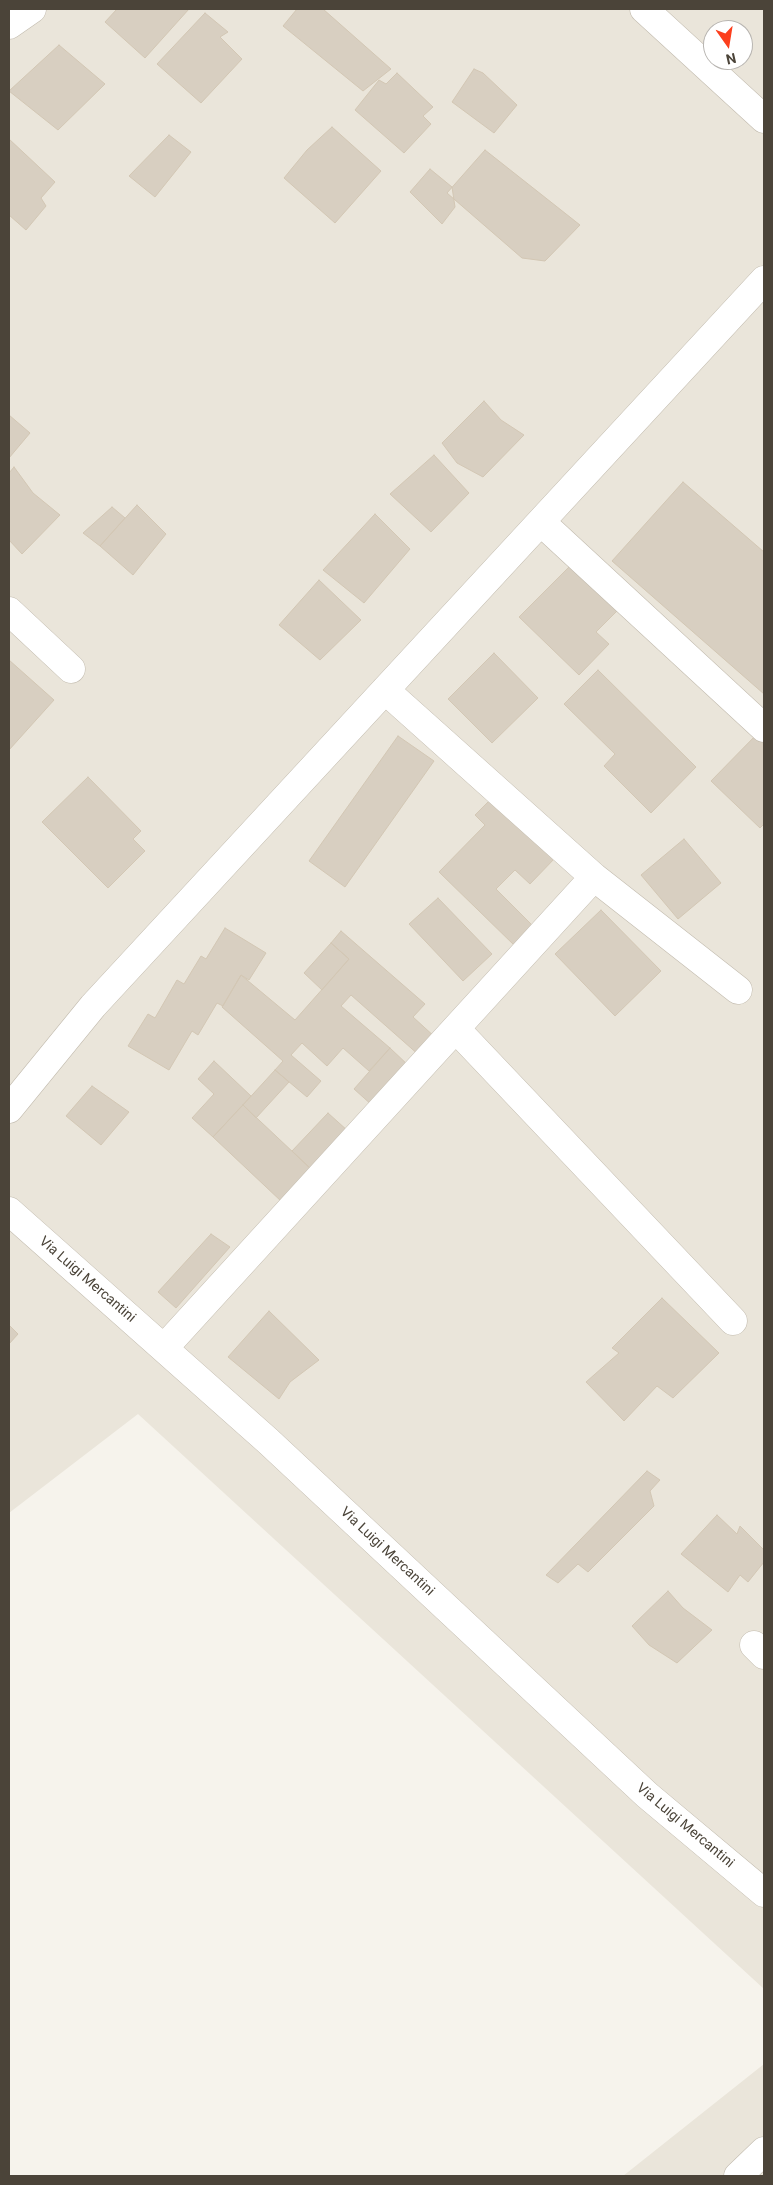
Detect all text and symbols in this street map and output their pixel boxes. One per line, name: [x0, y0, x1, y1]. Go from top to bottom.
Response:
north arrow: [703, 20, 753, 70]
text: N: [725, 50, 738, 68]
street label: Via Luigi Mercantini: [35, 1233, 139, 1327]
street label: Via Luigi Mercantini: [336, 1504, 438, 1600]
street label: Via Luigi Mercantini: [633, 1780, 737, 1872]

